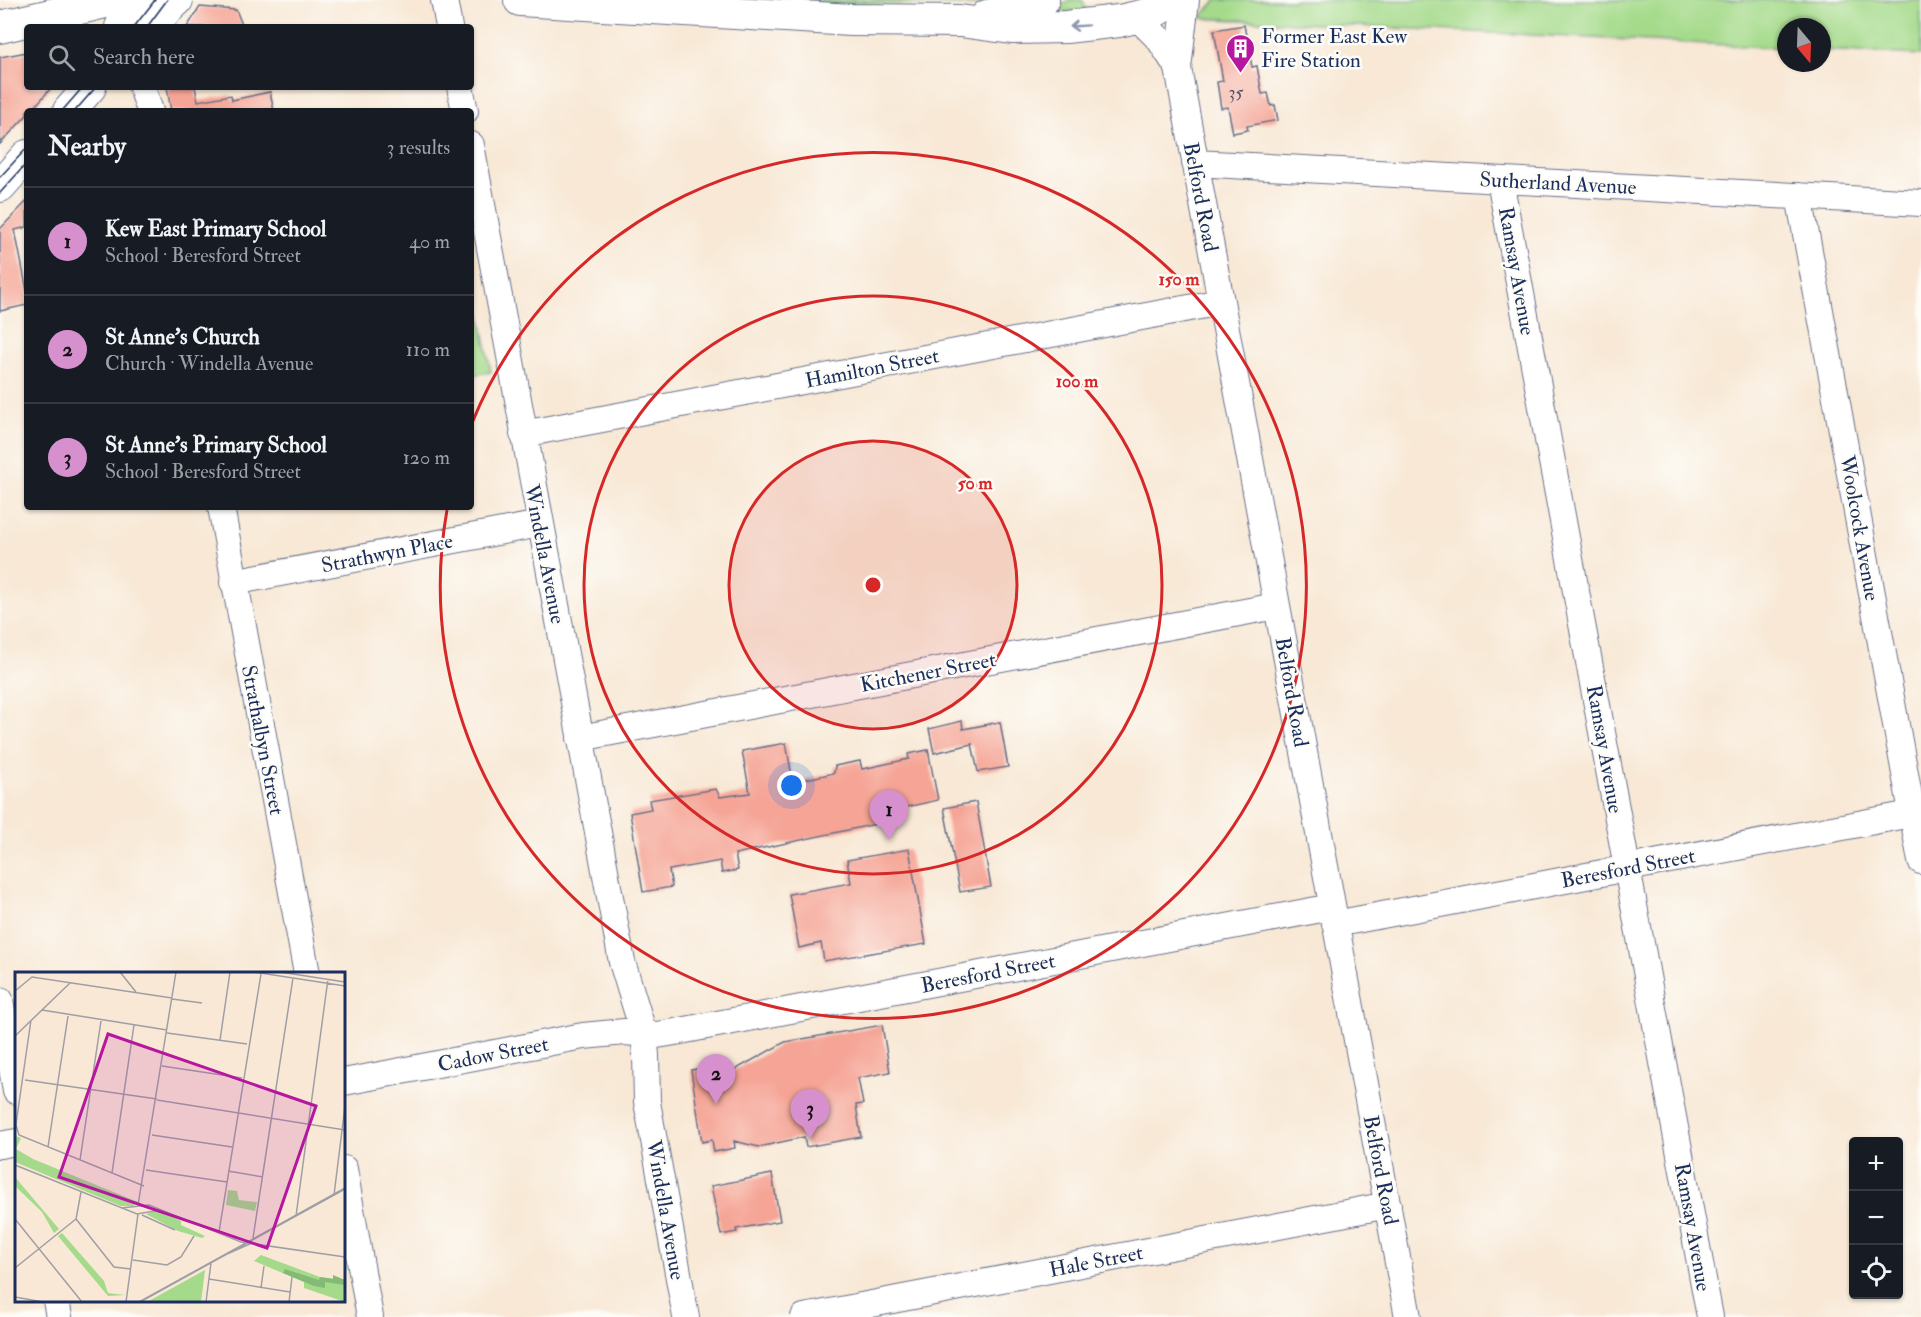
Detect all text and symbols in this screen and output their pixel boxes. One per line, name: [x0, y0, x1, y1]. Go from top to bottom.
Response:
north arrow: [1777, 18, 1831, 72]
one-way arrow: [1070, 21, 1090, 32]
place label: Former East Kew Fire Station: [1261, 23, 1408, 74]
search box: [24, 24, 474, 90]
building icon: Former East Kew Fire Station: [1224, 32, 1256, 74]
icon: search: [45, 41, 78, 74]
text: Search here: [93, 43, 195, 71]
house number: 35: [1229, 81, 1243, 104]
text: Nearby: [48, 131, 126, 163]
text: 3 results: [387, 135, 450, 160]
street label: Belford Road: [1177, 140, 1224, 255]
street label: Sutherland Avenue: [1479, 166, 1637, 201]
street label: Ramsay Avenue: [1492, 205, 1541, 338]
text: Kew East Primary School: [105, 215, 326, 243]
text: 1: [64, 229, 71, 254]
text: 40 m: [409, 229, 450, 254]
text: School · Beresford Street: [105, 243, 301, 268]
text: 150 m: [1158, 268, 1201, 291]
text: St Anne's Church: [105, 323, 260, 351]
text: 2: [62, 337, 73, 362]
text: 110 m: [406, 337, 450, 362]
street label: Hamilton Street: [803, 342, 941, 395]
text: Church · Windella Avenue: [105, 351, 313, 376]
text: 100 m: [1056, 370, 1099, 393]
text: St Anne's Primary School: [105, 431, 327, 459]
text: 3: [64, 445, 71, 470]
text: 120 m: [403, 445, 450, 470]
street label: Woolcock Avenue: [1833, 452, 1886, 603]
text: School · Beresford Street: [105, 459, 301, 484]
text: 50 m: [958, 472, 993, 495]
street label: Windella Avenue: [518, 481, 571, 626]
street label: Strathwyn Place: [319, 527, 455, 579]
centre of rings: [863, 575, 883, 595]
street label: Belford Road: [1269, 635, 1315, 750]
street label: Kitchener Street: [858, 646, 998, 699]
street label: Strathalbyn Street: [235, 663, 290, 817]
street label: Ramsay Avenue: [1580, 683, 1629, 816]
your location: [777, 771, 806, 800]
pin: 1: [870, 790, 908, 840]
street label: Beresford Street: [1559, 842, 1698, 895]
street label: Beresford Street: [919, 947, 1058, 1000]
inset map: [15, 972, 345, 1302]
street label: Cadow Street: [435, 1030, 551, 1078]
pin: 2: [696, 1054, 736, 1104]
pin: 3: [790, 1090, 830, 1139]
street label: Belford Road: [1357, 1113, 1404, 1228]
street label: Windella Avenue: [640, 1137, 691, 1282]
map controls: [1849, 1137, 1903, 1299]
button: +: [1849, 1137, 1903, 1191]
street label: Ramsay Avenue: [1668, 1161, 1717, 1294]
button: −: [1849, 1191, 1903, 1245]
street label: Hale Street: [1047, 1239, 1145, 1284]
button: locate: [1849, 1245, 1903, 1299]

